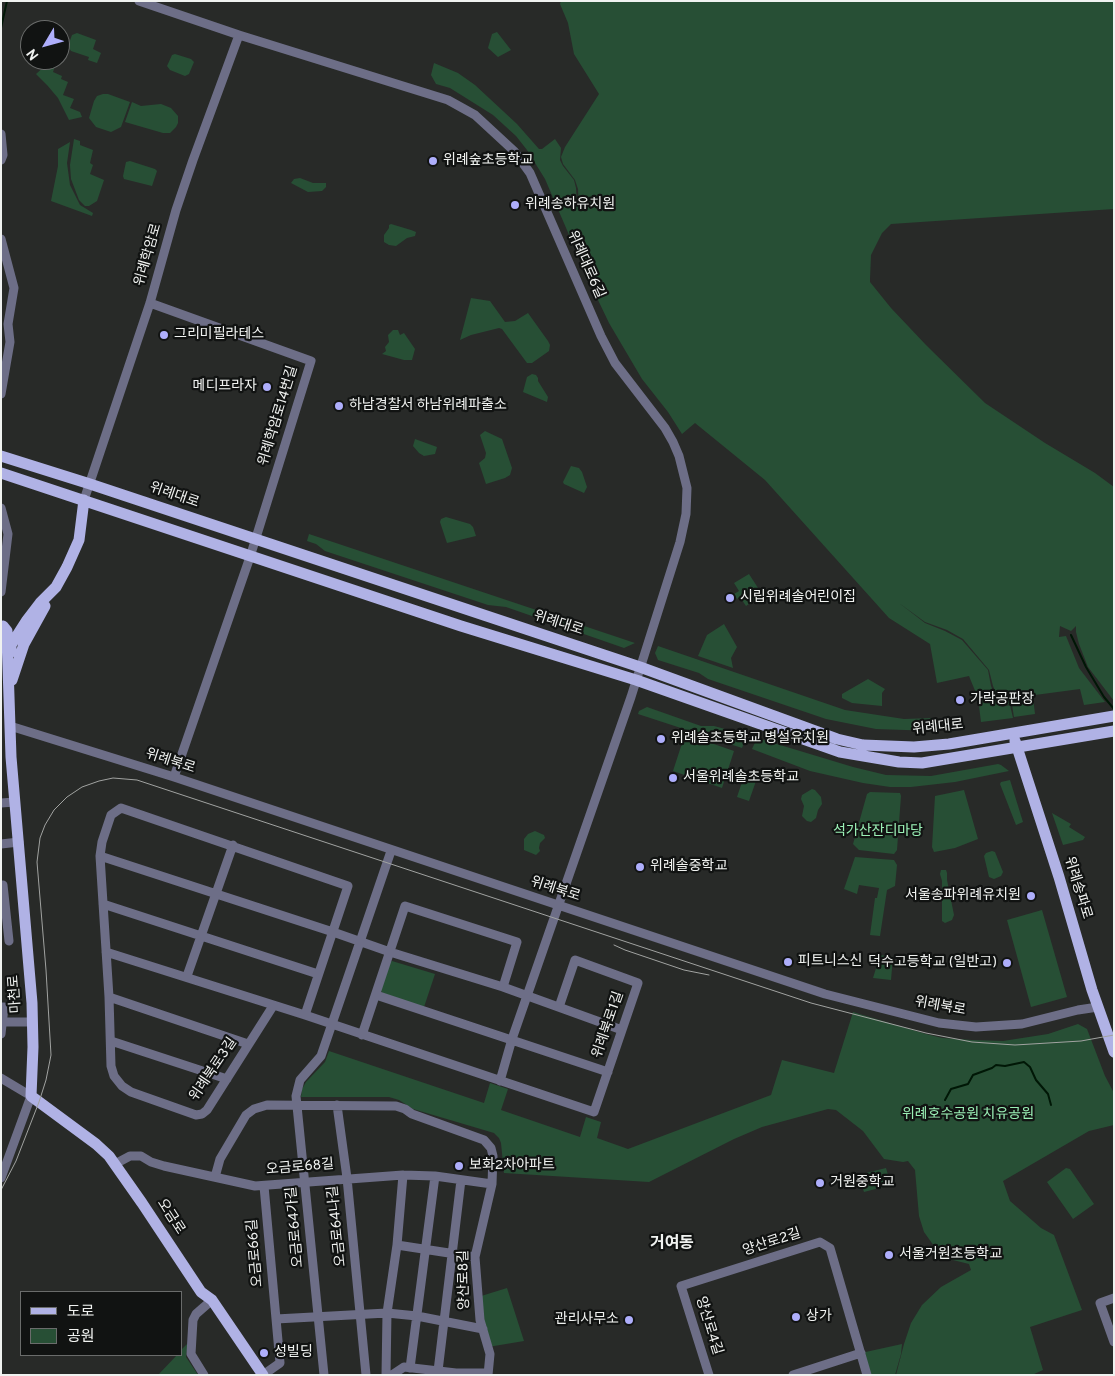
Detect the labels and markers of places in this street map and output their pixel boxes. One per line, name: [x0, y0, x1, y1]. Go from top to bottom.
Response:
place label: 위례숲초등학교: [443, 153, 533, 169]
marker: 위례숲초등학교: [427, 155, 439, 167]
place label: 위례송하유치원: [525, 197, 615, 213]
marker: 위례송하유치원: [509, 199, 521, 211]
place label: 그리미필라테스: [174, 327, 264, 343]
marker: 그리미필라테스: [158, 329, 170, 341]
place label: 메디프라자: [193, 379, 257, 395]
marker: 메디프라자: [261, 381, 273, 393]
place label: 하남경찰서 하남위례파출소: [349, 398, 507, 414]
marker: 하남경찰서 하남위례파출소: [333, 400, 345, 412]
place label: 시립위례솔어린이집: [740, 590, 856, 606]
marker: 시립위례솔어린이집: [724, 592, 736, 604]
place label: 가락공판장: [970, 692, 1034, 708]
marker: 가락공판장: [954, 694, 966, 706]
place label: 위례솔초등학교 병설유치원: [671, 731, 829, 747]
marker: 위례솔초등학교 병설유치원: [655, 733, 667, 745]
place label: 서울위례솔초등학교: [683, 770, 799, 786]
marker: 서울위례솔초등학교: [667, 772, 679, 784]
place label: 위례솔중학교: [650, 859, 727, 875]
marker: 위례솔중학교: [634, 861, 646, 873]
place label: 서울송파위례유치원: [905, 888, 1021, 904]
marker: 서울송파위례유치원: [1025, 890, 1037, 902]
place label: 피트니스신: [798, 954, 862, 970]
place label: 덕수고등학교 (일반고): [868, 955, 997, 971]
marker: 피트니스신: [782, 956, 794, 968]
marker: 덕수고등학교 (일반고): [1001, 957, 1013, 969]
place label: 보화2차아파트: [469, 1158, 555, 1174]
marker: 보화2차아파트: [453, 1160, 465, 1172]
place label: 거원중학교: [830, 1175, 894, 1191]
marker: 거원중학교: [814, 1177, 826, 1189]
place label: 서울거원초등학교: [899, 1247, 1002, 1263]
marker: 서울거원초등학교: [883, 1249, 895, 1261]
place label: 상가: [806, 1309, 832, 1325]
marker: 상가: [790, 1311, 802, 1323]
place label: 관리사무소: [555, 1312, 619, 1328]
marker: 관리사무소: [623, 1314, 635, 1326]
place label: 성빌딩: [274, 1345, 313, 1361]
marker: 성빌딩: [258, 1347, 270, 1359]

